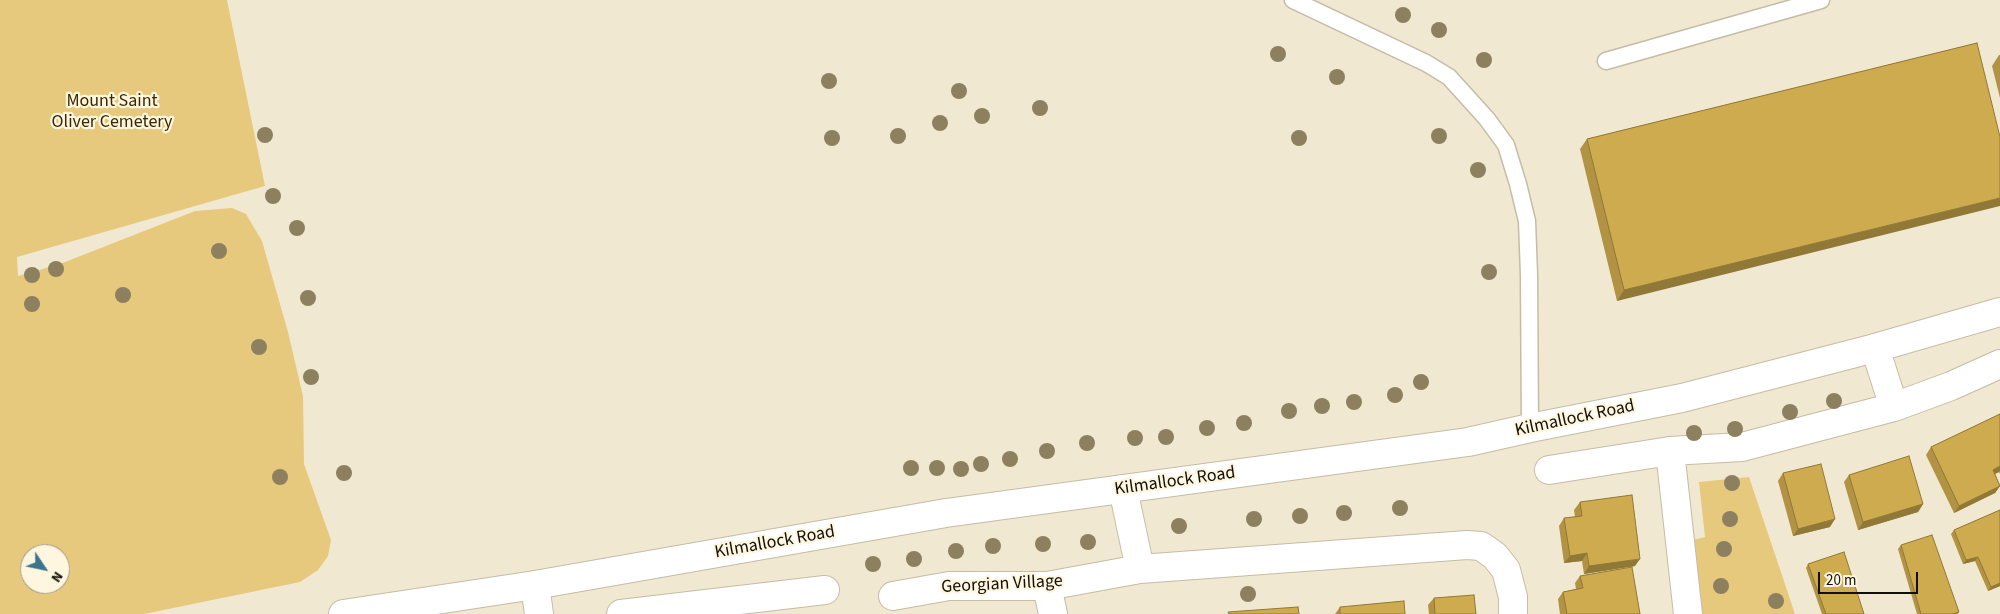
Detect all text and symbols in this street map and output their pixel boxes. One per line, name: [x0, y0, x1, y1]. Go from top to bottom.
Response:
park label: Mount Saint Oliver Cemetery: [52, 91, 172, 134]
street label: Kilmallock Road: [1513, 396, 1637, 442]
street label: Kilmallock Road: [1113, 463, 1237, 501]
street label: Kilmallock Road: [713, 522, 837, 564]
north arrow: [20, 544, 70, 594]
scale bar: [1820, 562, 1920, 594]
text: N: [46, 567, 68, 586]
text: 20 m: [1826, 570, 1856, 591]
street label: Georgian Village: [941, 571, 1063, 599]

